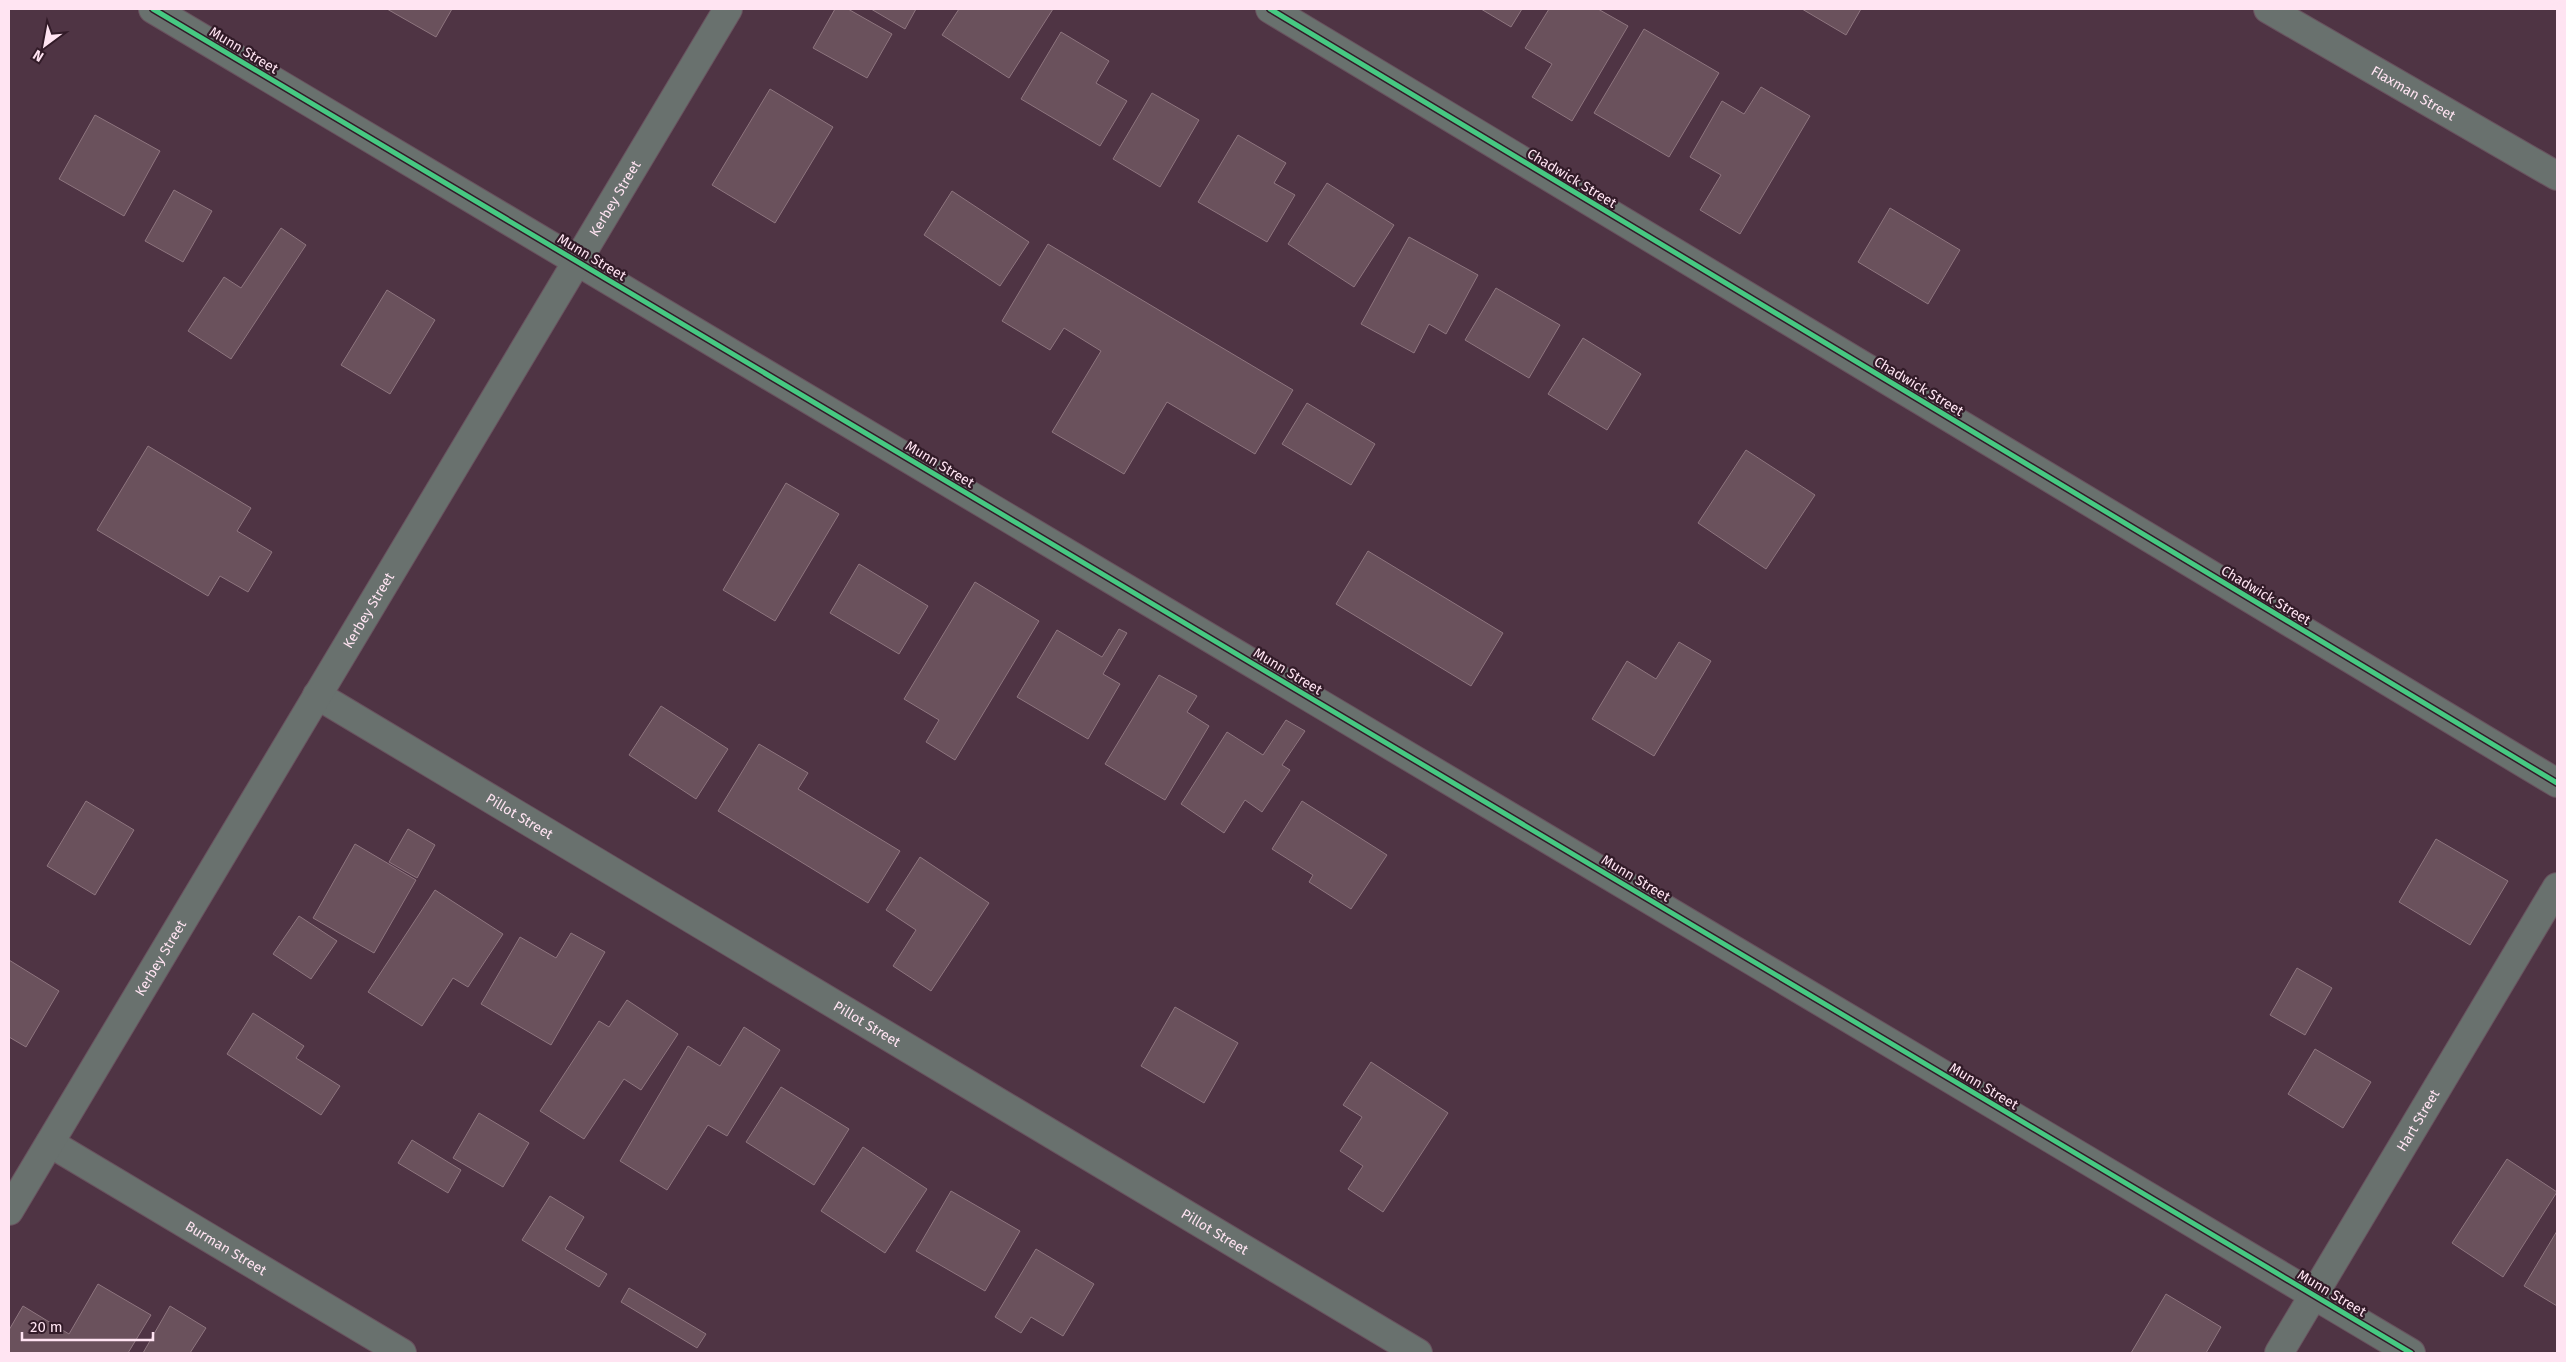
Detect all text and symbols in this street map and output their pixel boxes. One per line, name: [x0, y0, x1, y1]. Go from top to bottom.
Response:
north arrow: [20, 20, 70, 70]
street label: Munn Street: [206, 23, 282, 78]
text: N: [30, 46, 47, 65]
street label: Flaxman Street: [2368, 62, 2459, 125]
street label: Chadwick Street: [1524, 145, 1620, 212]
street label: Kerbey Street: [586, 157, 645, 240]
street label: Munn Street: [554, 230, 630, 285]
street label: Chadwick Street: [1871, 353, 1967, 420]
street label: Munn Street: [902, 437, 978, 492]
street label: Chadwick Street: [2218, 562, 2314, 629]
street label: Kerbey Street: [339, 569, 399, 652]
street label: Munn Street: [1250, 644, 1326, 699]
street label: Pillot Street: [483, 790, 557, 844]
street label: Munn Street: [1598, 851, 1674, 906]
street label: Kerbey Street: [132, 916, 191, 999]
street label: Pillot Street: [830, 998, 904, 1051]
street label: Munn Street: [1946, 1059, 2022, 1114]
street label: Hart Street: [2393, 1086, 2444, 1155]
street label: Pillot Street: [1178, 1205, 1252, 1259]
street label: Burman Street: [182, 1218, 270, 1280]
street label: Munn Street: [2294, 1266, 2370, 1321]
scale bar: [22, 1310, 154, 1342]
text: 20 m: [30, 1318, 63, 1336]

